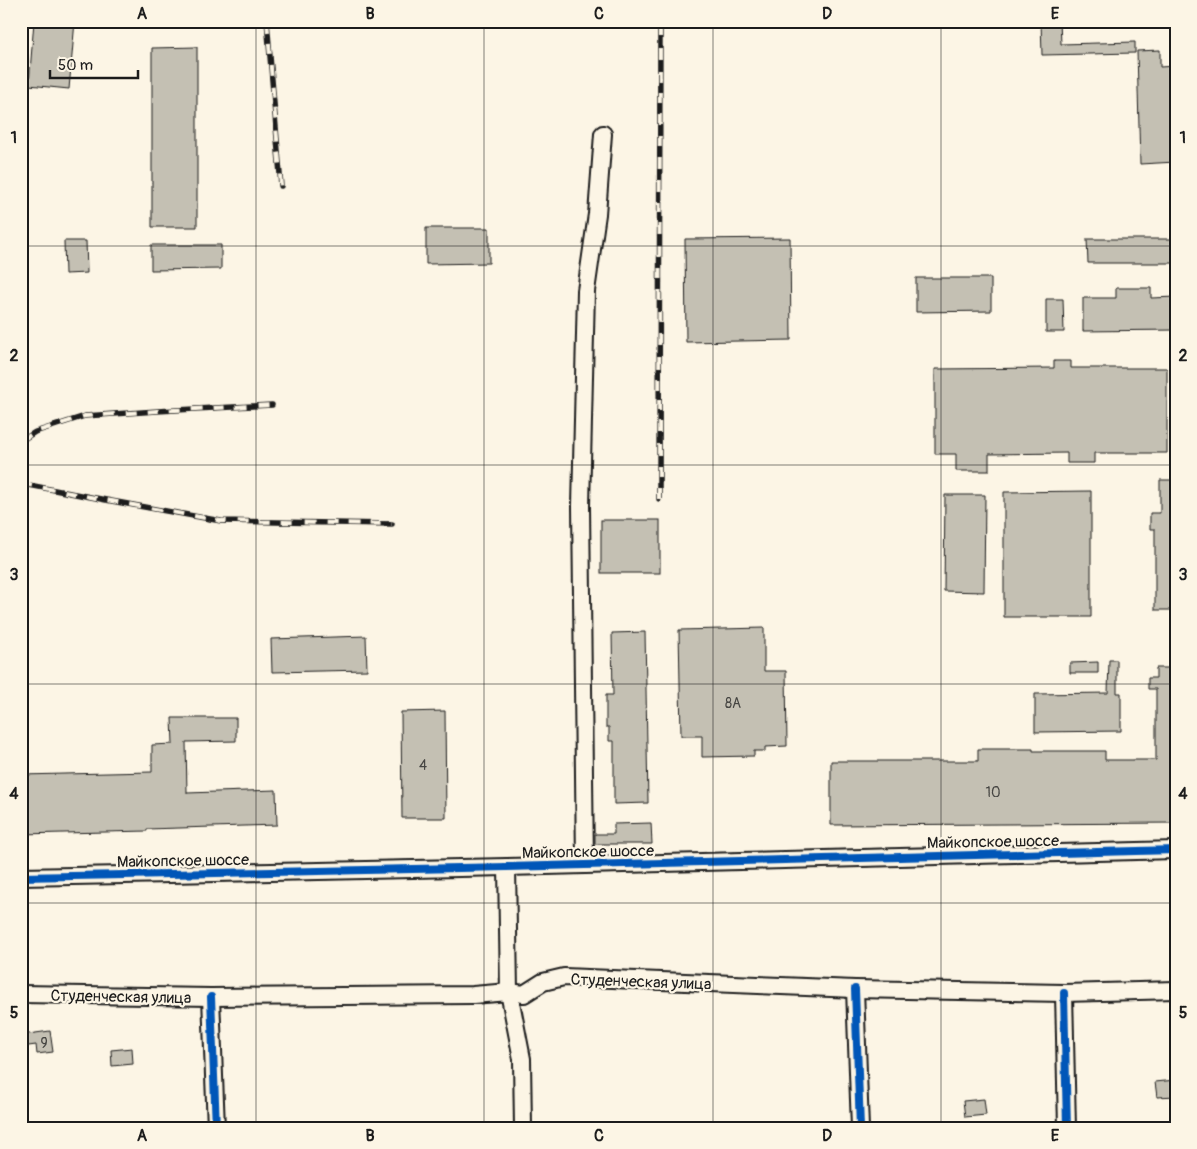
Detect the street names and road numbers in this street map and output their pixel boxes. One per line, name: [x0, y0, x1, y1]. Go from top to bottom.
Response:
street label: Майкопское шоссе: [927, 831, 1059, 853]
street label: Майкопское шоссе: [522, 841, 654, 863]
street label: Майкопское шоссе: [117, 850, 249, 872]
street label: Студенческая улица: [570, 970, 712, 994]
street label: Студенческая улица: [50, 986, 192, 1008]

